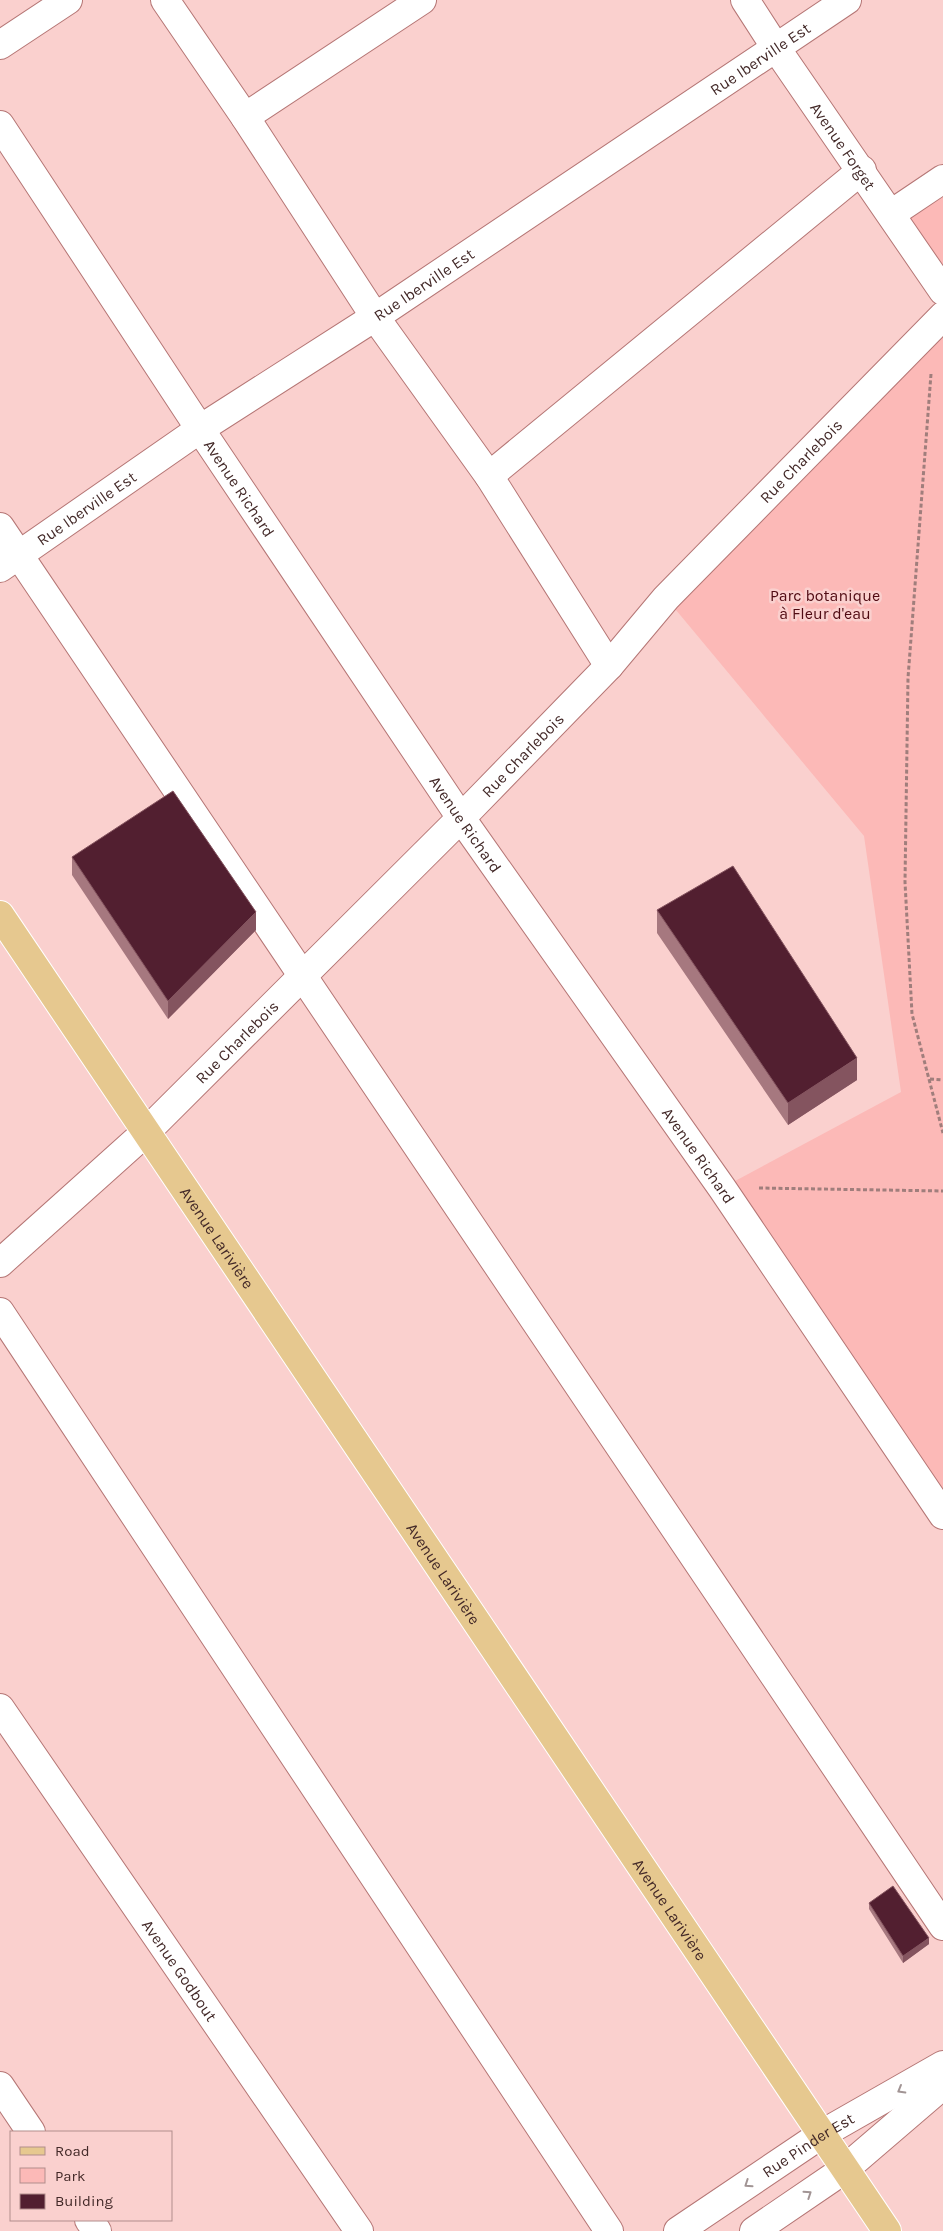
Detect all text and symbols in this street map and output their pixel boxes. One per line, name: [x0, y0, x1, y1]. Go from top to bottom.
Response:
street label: Rue Iberville Est: [706, 18, 814, 99]
street label: Avenue Forget: [807, 99, 880, 193]
street label: Rue Iberville Est: [370, 244, 477, 325]
street label: Rue Charlebois: [755, 415, 846, 507]
street label: Avenue Richard: [200, 436, 279, 540]
street label: Rue Iberville Est: [33, 467, 140, 549]
park label: Parc botanique à Fleur d'eau: [770, 586, 880, 623]
street label: Rue Charlebois: [477, 709, 568, 801]
street label: Avenue Richard: [426, 772, 506, 876]
street label: Rue Charlebois: [191, 996, 282, 1087]
street label: Avenue Richard: [659, 1104, 739, 1207]
street label: Avenue Larivière: [176, 1183, 258, 1292]
street label: Avenue Larivière: [403, 1519, 485, 1628]
street label: Avenue Larivière: [629, 1855, 711, 1964]
street label: Avenue Godbout: [138, 1916, 221, 2025]
one-way arrow: [897, 2083, 906, 2093]
street label: Rue Pinder Est: [758, 2108, 857, 2181]
legend: [10, 2131, 172, 2221]
text: Road: [55, 2142, 90, 2160]
text: Park: [55, 2167, 85, 2185]
one-way arrow: [744, 2178, 753, 2187]
one-way arrow: [803, 2191, 812, 2200]
text: Building: [55, 2192, 113, 2210]

